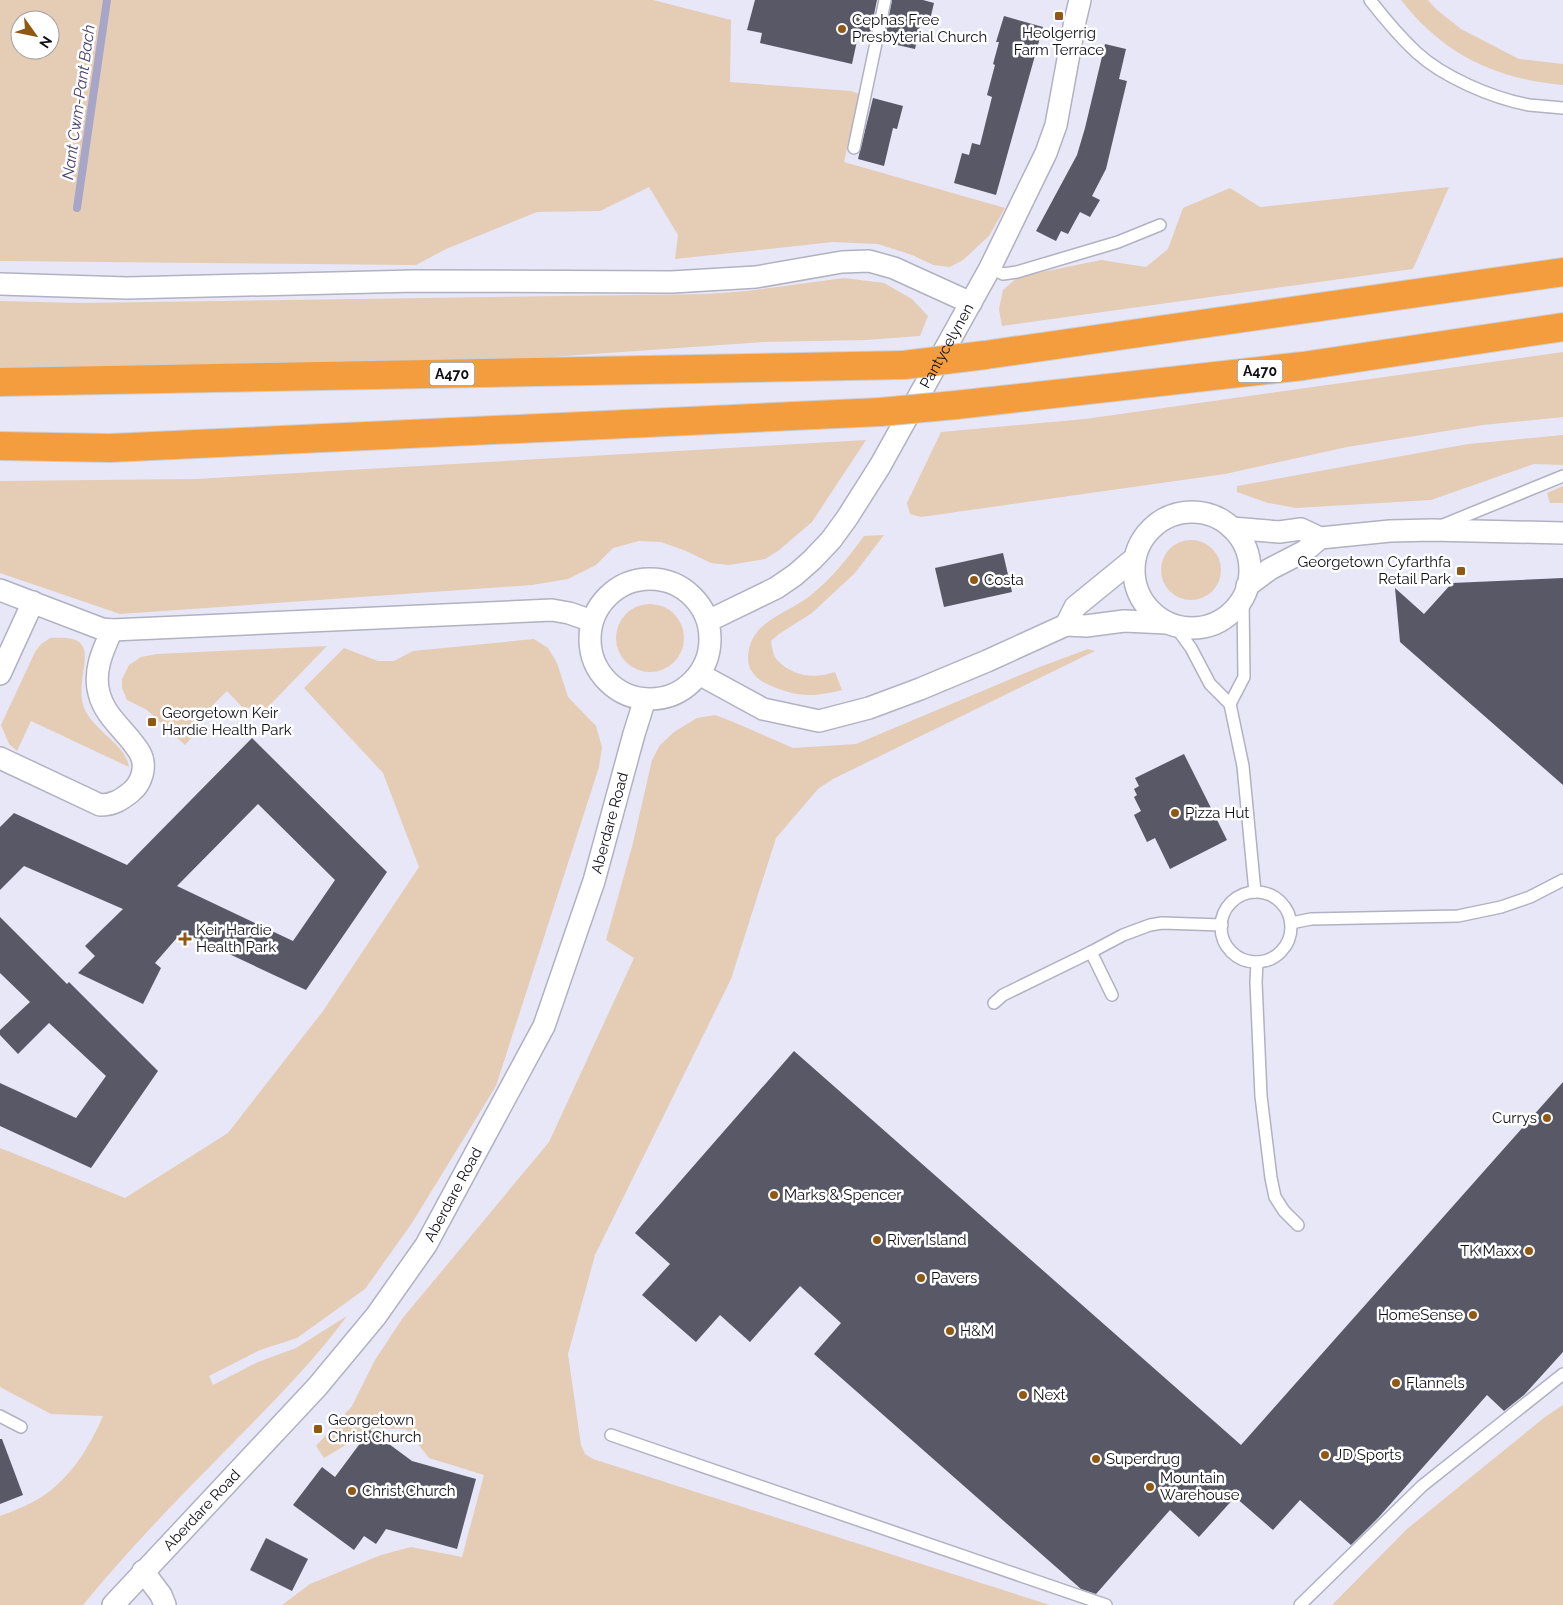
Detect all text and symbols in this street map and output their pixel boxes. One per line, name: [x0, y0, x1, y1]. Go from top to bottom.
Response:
north arrow: [10, 10, 60, 60]
marker: Heolgerrig Farm Terrace: [1053, 10, 1065, 22]
place label: Cephas Free Presbyterial Church: [852, 11, 987, 46]
water label: Nant Cwm-Pant Bach: [58, 23, 99, 181]
marker: Cephas Free Presbyterial Church: [836, 23, 848, 35]
place label: Heolgerrig Farm Terrace: [1014, 24, 1104, 59]
text: N: [36, 33, 56, 51]
street label: Pantycelynen: [916, 300, 977, 392]
road number: A470: [1238, 360, 1282, 382]
road number: A470: [430, 362, 474, 386]
place label: Georgetown Cyfarthfa Retail Park: [1298, 553, 1451, 588]
marker: Georgetown Cyfarthfa Retail Park: [1455, 565, 1467, 577]
place label: Costa: [984, 571, 1024, 589]
marker: Costa: [968, 574, 980, 586]
place label: Georgetown Keir Hardie Health Park: [162, 704, 292, 739]
marker: Georgetown Keir Hardie Health Park: [146, 716, 158, 728]
street label: Aberdare Road: [587, 770, 632, 876]
place label: Pizza Hut: [1185, 804, 1249, 822]
marker: Pizza Hut: [1169, 807, 1181, 819]
place label: Keir Hardie Health Park: [196, 921, 276, 956]
marker: Keir Hardie Health Park: [178, 932, 192, 946]
place label: Currys: [1492, 1109, 1537, 1127]
marker: Currys: [1541, 1112, 1553, 1124]
street label: Aberdare Road: [420, 1144, 486, 1245]
place label: Marks & Spencer: [784, 1186, 902, 1204]
marker: Marks & Spencer: [768, 1189, 780, 1201]
place label: River Island: [887, 1231, 966, 1249]
marker: River Island: [871, 1234, 883, 1246]
place label: TK Maxx: [1460, 1242, 1519, 1260]
marker: TK Maxx: [1523, 1245, 1535, 1257]
place label: Pavers: [931, 1269, 977, 1287]
marker: Pavers: [915, 1272, 927, 1284]
place label: HomeSense: [1378, 1306, 1463, 1324]
marker: HomeSense: [1467, 1309, 1479, 1321]
place label: H&M: [960, 1322, 994, 1340]
marker: H&M: [944, 1325, 956, 1337]
place label: Flannels: [1406, 1374, 1465, 1392]
marker: Flannels: [1390, 1377, 1402, 1389]
place label: Next: [1033, 1386, 1066, 1404]
marker: Next: [1017, 1389, 1029, 1401]
place label: Georgetown Christ Church: [328, 1411, 422, 1446]
marker: Georgetown Christ Church: [312, 1423, 324, 1435]
place label: JD Sports: [1335, 1446, 1402, 1464]
marker: JD Sports: [1319, 1449, 1331, 1461]
place label: Superdrug: [1106, 1450, 1180, 1468]
marker: Superdrug: [1090, 1453, 1102, 1465]
street label: Aberdare Road: [160, 1466, 244, 1554]
place label: Mountain Warehouse: [1160, 1469, 1240, 1504]
marker: Mountain Warehouse: [1144, 1481, 1156, 1493]
place label: Christ Church: [362, 1482, 456, 1500]
marker: Christ Church: [346, 1485, 358, 1497]

